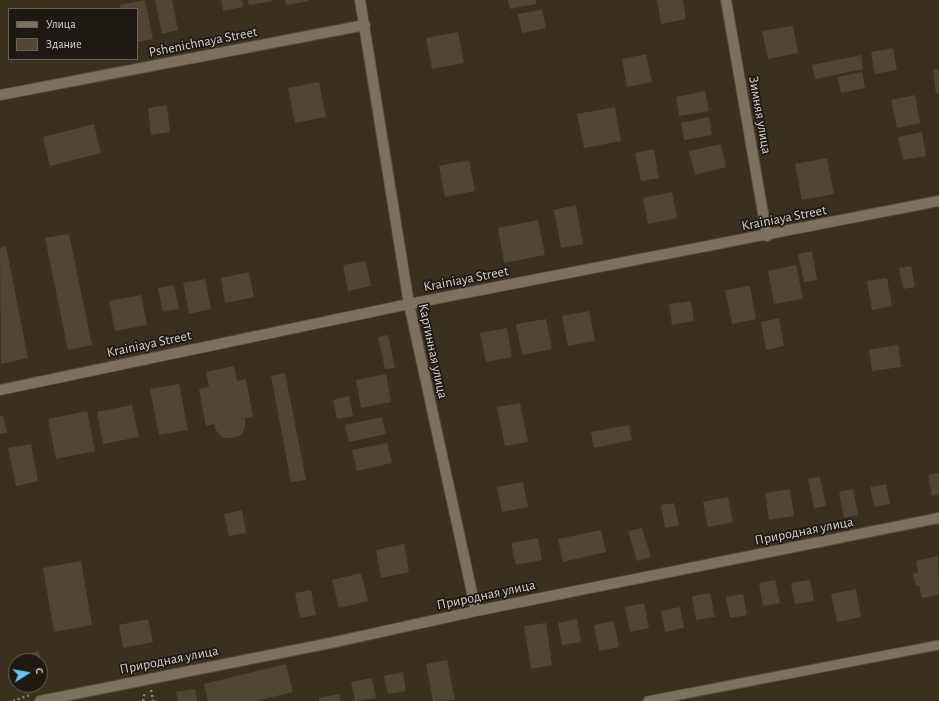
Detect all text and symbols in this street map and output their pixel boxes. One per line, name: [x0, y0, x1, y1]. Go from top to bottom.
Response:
legend: [8, 8, 138, 60]
text: Улица: [46, 18, 76, 30]
street label: Pshenichnaya Street: [147, 23, 259, 61]
text: Здание: [46, 38, 82, 50]
street label: Зимняя улица: [745, 75, 775, 155]
street label: Krainiaya Street: [740, 202, 828, 234]
street label: Krainiaya Street: [422, 263, 510, 295]
street label: Картинная улица: [415, 302, 451, 400]
street label: Krainiaya Street: [105, 327, 193, 361]
street label: Природная улица: [753, 513, 855, 549]
street label: Природная улица: [435, 576, 537, 614]
street label: Природная улица: [118, 642, 220, 678]
north arrow: [8, 653, 48, 693]
text: С: [33, 667, 45, 675]

